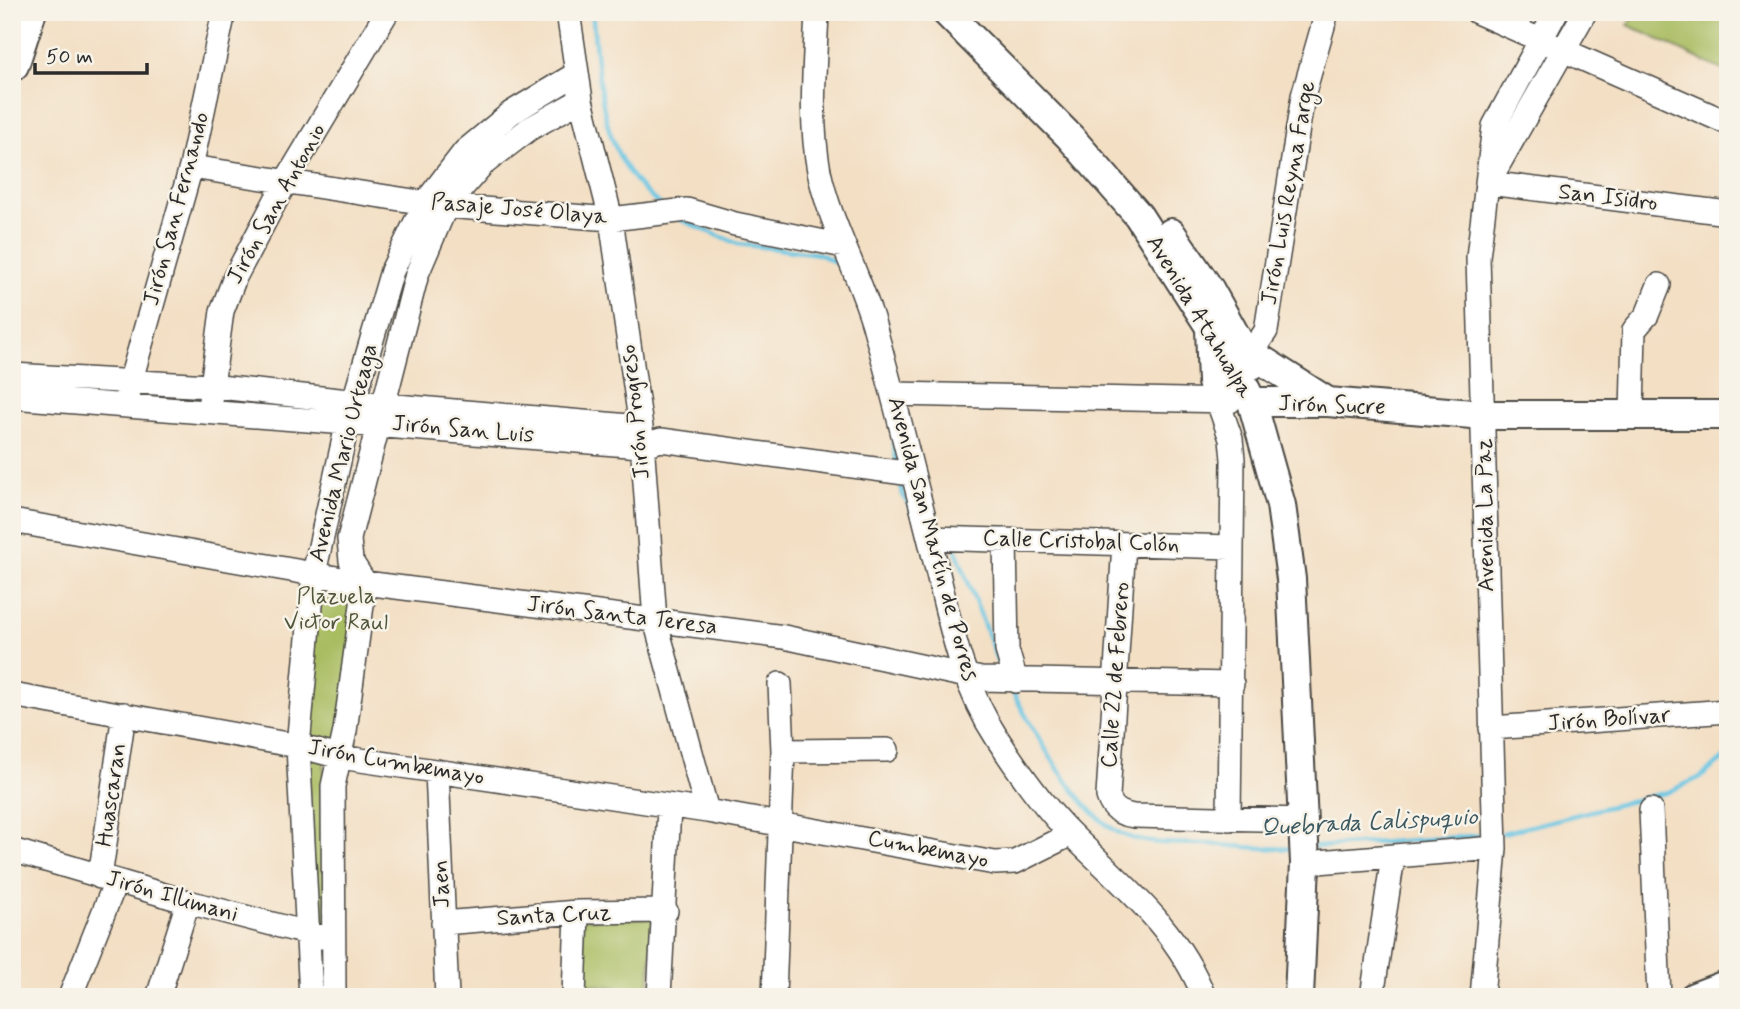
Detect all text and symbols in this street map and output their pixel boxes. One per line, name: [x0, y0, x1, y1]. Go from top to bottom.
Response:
scale bar: [35, 32, 147, 76]
text: 50 m: [46, 43, 93, 71]
street label: Jirón Luis Reyna Farge: [1255, 78, 1325, 308]
street label: Jirón San Fernando: [137, 109, 217, 309]
street label: Jirón San Antonio: [220, 118, 334, 290]
street label: San Isidro: [1557, 177, 1659, 219]
street label: Pasaje José Olaya: [430, 187, 608, 233]
street label: Avenida Atahualpa: [1138, 230, 1260, 404]
street label: Avenida Mario Urteaga: [302, 341, 388, 566]
street label: Jirón Progreso: [614, 343, 658, 481]
street label: Jirón Sucre: [1278, 389, 1386, 423]
street label: Avenida San Martín de Porres: [880, 394, 984, 684]
street label: Jirón San Luis: [391, 409, 535, 451]
street label: Avenida La Paz: [1470, 438, 1502, 592]
street label: Calle Cristobal Colón: [982, 524, 1180, 560]
street label: Calle 22 de Febrero: [1095, 581, 1137, 769]
park label: Plazuela Victor Raul: [284, 582, 388, 638]
street label: Jirón Santa Teresa: [525, 589, 719, 643]
street label: Jirón Bolívar: [1547, 701, 1672, 739]
street label: Jirón Cumbemayo: [305, 733, 487, 793]
street label: Huascaran: [90, 741, 134, 849]
water label: Quebrada Calispuquio: [1260, 802, 1479, 844]
street label: Cumbemayo: [865, 824, 991, 876]
street label: Jaen: [426, 859, 458, 909]
street label: Jirón Illimani: [103, 864, 241, 930]
street label: Santa Cruz: [496, 898, 612, 934]

